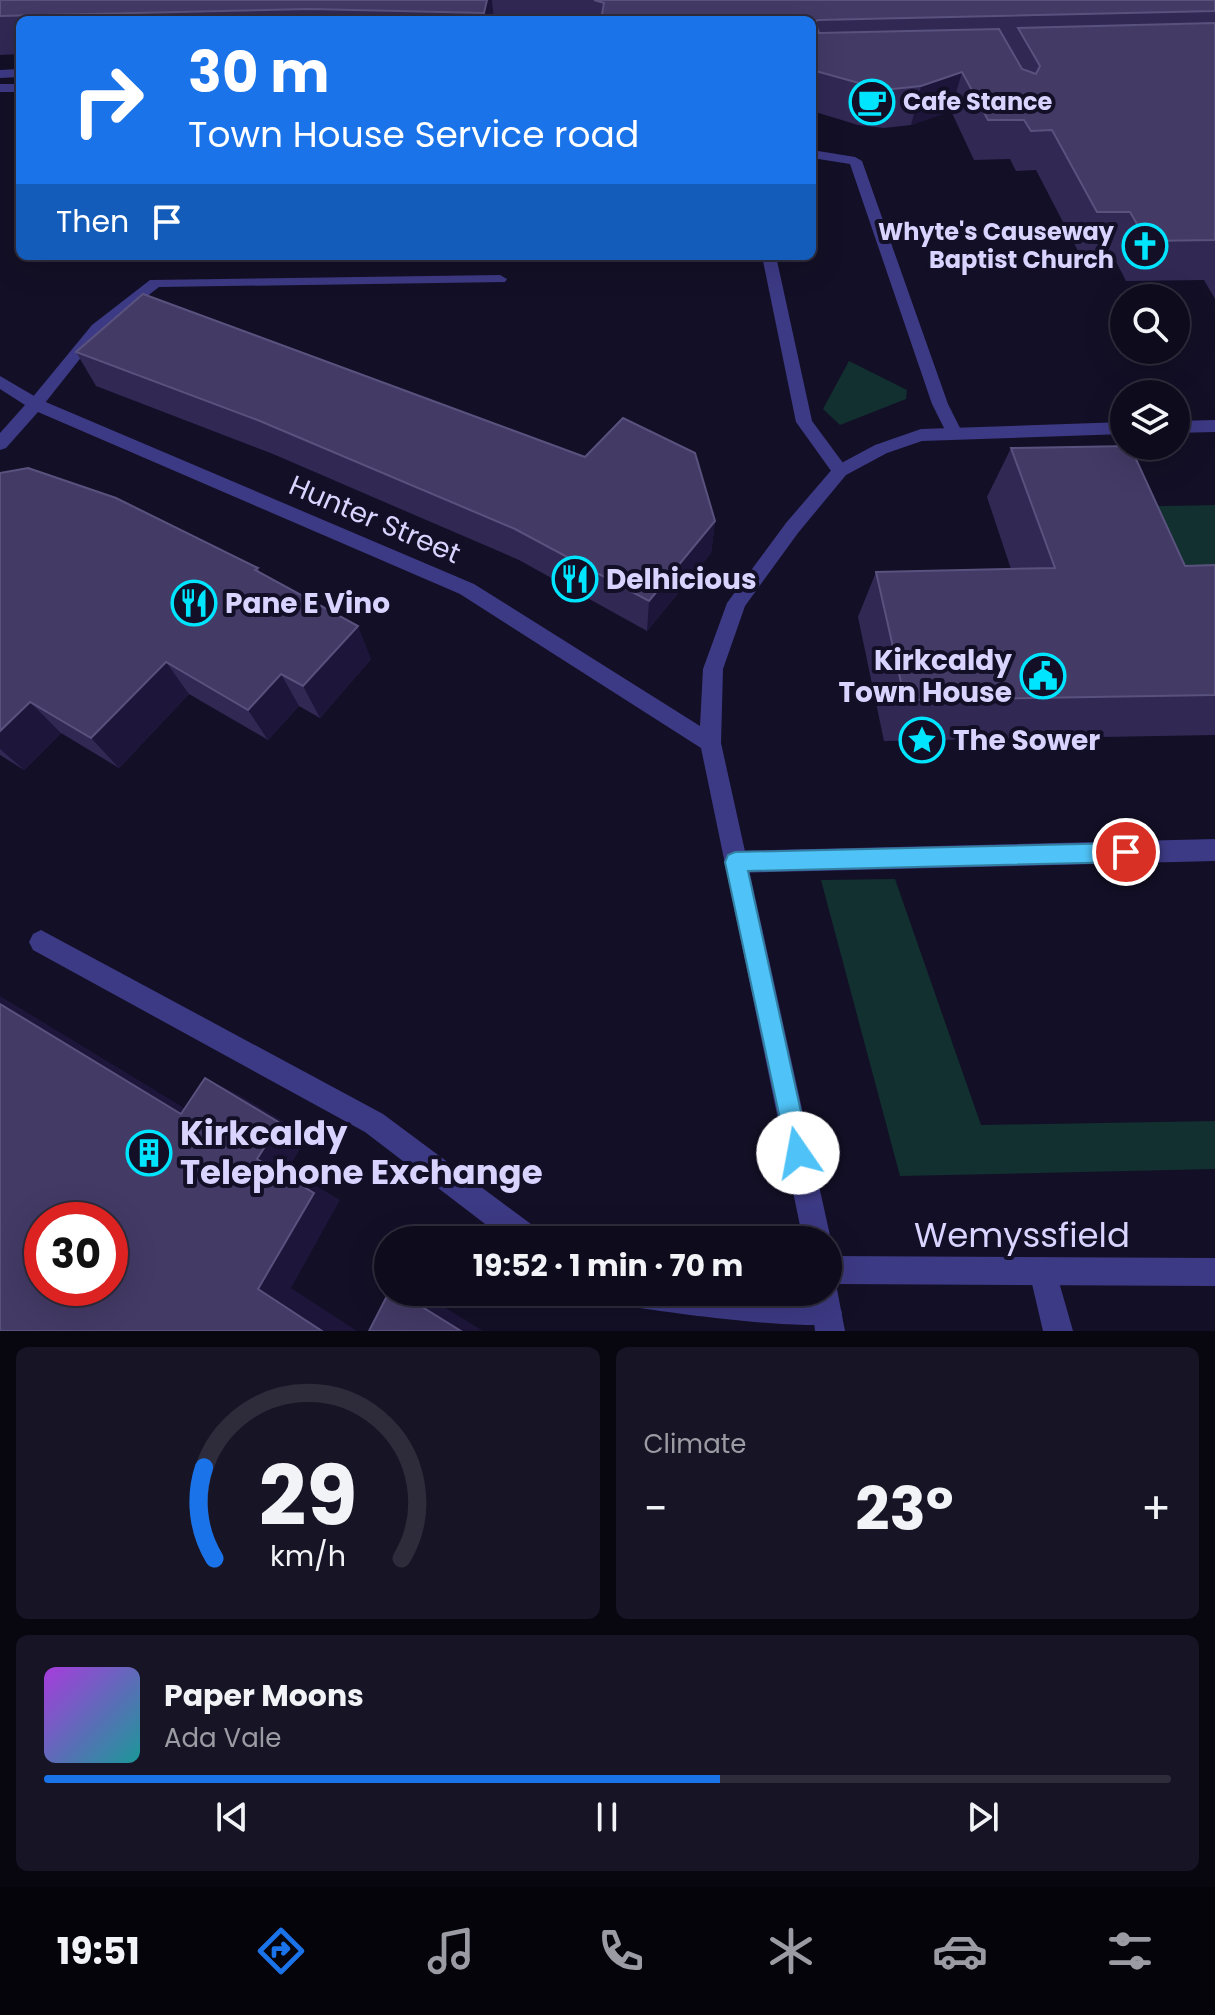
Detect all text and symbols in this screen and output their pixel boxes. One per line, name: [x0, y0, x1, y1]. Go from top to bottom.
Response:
text: 30 m: [188, 33, 330, 112]
icon: right: [56, 48, 160, 152]
cafe icon: Cafe Stance: [848, 78, 896, 126]
place label: Cafe Stance: [903, 85, 1053, 118]
text: Town House Service road: [188, 109, 639, 160]
text: Then: [56, 200, 129, 243]
icon: arrive: [145, 200, 189, 244]
place label: Whyte's Causeway Baptist Church: [878, 215, 1115, 276]
church icon: Whyte's Causeway Baptist Church: [1121, 222, 1169, 270]
map controls: [1110, 284, 1190, 460]
button: search: [1110, 284, 1190, 364]
button: layers: [1110, 380, 1190, 460]
street label: Hunter Street: [283, 466, 467, 573]
restaurant icon: Delhicious: [551, 555, 599, 603]
place label: Delhicious: [606, 560, 757, 599]
restaurant icon: Pane E Vino: [170, 579, 218, 627]
place label: Pane E Vino: [225, 584, 390, 623]
place label: Kirkcaldy Town House: [839, 641, 1012, 712]
public building icon: Kirkcaldy Town House: [1019, 652, 1067, 700]
place icon: The Sower: [898, 716, 946, 764]
place label: The Sower: [953, 721, 1100, 760]
pin: [1092, 818, 1160, 886]
icon: arrive: [1104, 830, 1148, 874]
place label: Kirkcaldy Telephone Exchange: [180, 1109, 543, 1196]
position arrow: [756, 1111, 840, 1195]
building icon: Kirkcaldy Telephone Exchange: [125, 1129, 173, 1177]
speed limit sign: 30: [24, 1202, 128, 1306]
street label: Wemyssfield: [914, 1211, 1130, 1259]
text: 19:52 · 1 min · 70 m: [473, 1244, 743, 1287]
text: Climate: [644, 1426, 746, 1462]
text: 29: [258, 1438, 357, 1554]
text: 23°: [855, 1467, 954, 1551]
text: −: [644, 1478, 668, 1539]
text: +: [1141, 1478, 1171, 1539]
text: km/h: [270, 1536, 346, 1576]
text: Paper Moons: [164, 1674, 364, 1717]
text: Ada Vale: [164, 1720, 281, 1756]
icon: previous: [210, 1795, 254, 1839]
icon: pause: [585, 1795, 629, 1839]
icon: next: [961, 1795, 1005, 1839]
icon: directions: [253, 1923, 309, 1979]
icon: music: [423, 1923, 479, 1979]
icon: phone: [593, 1923, 649, 1979]
icon: climate: [763, 1923, 819, 1979]
icon: car: [932, 1923, 988, 1979]
icon: filters: [1102, 1923, 1158, 1979]
text: 19:51: [57, 1926, 140, 1977]

